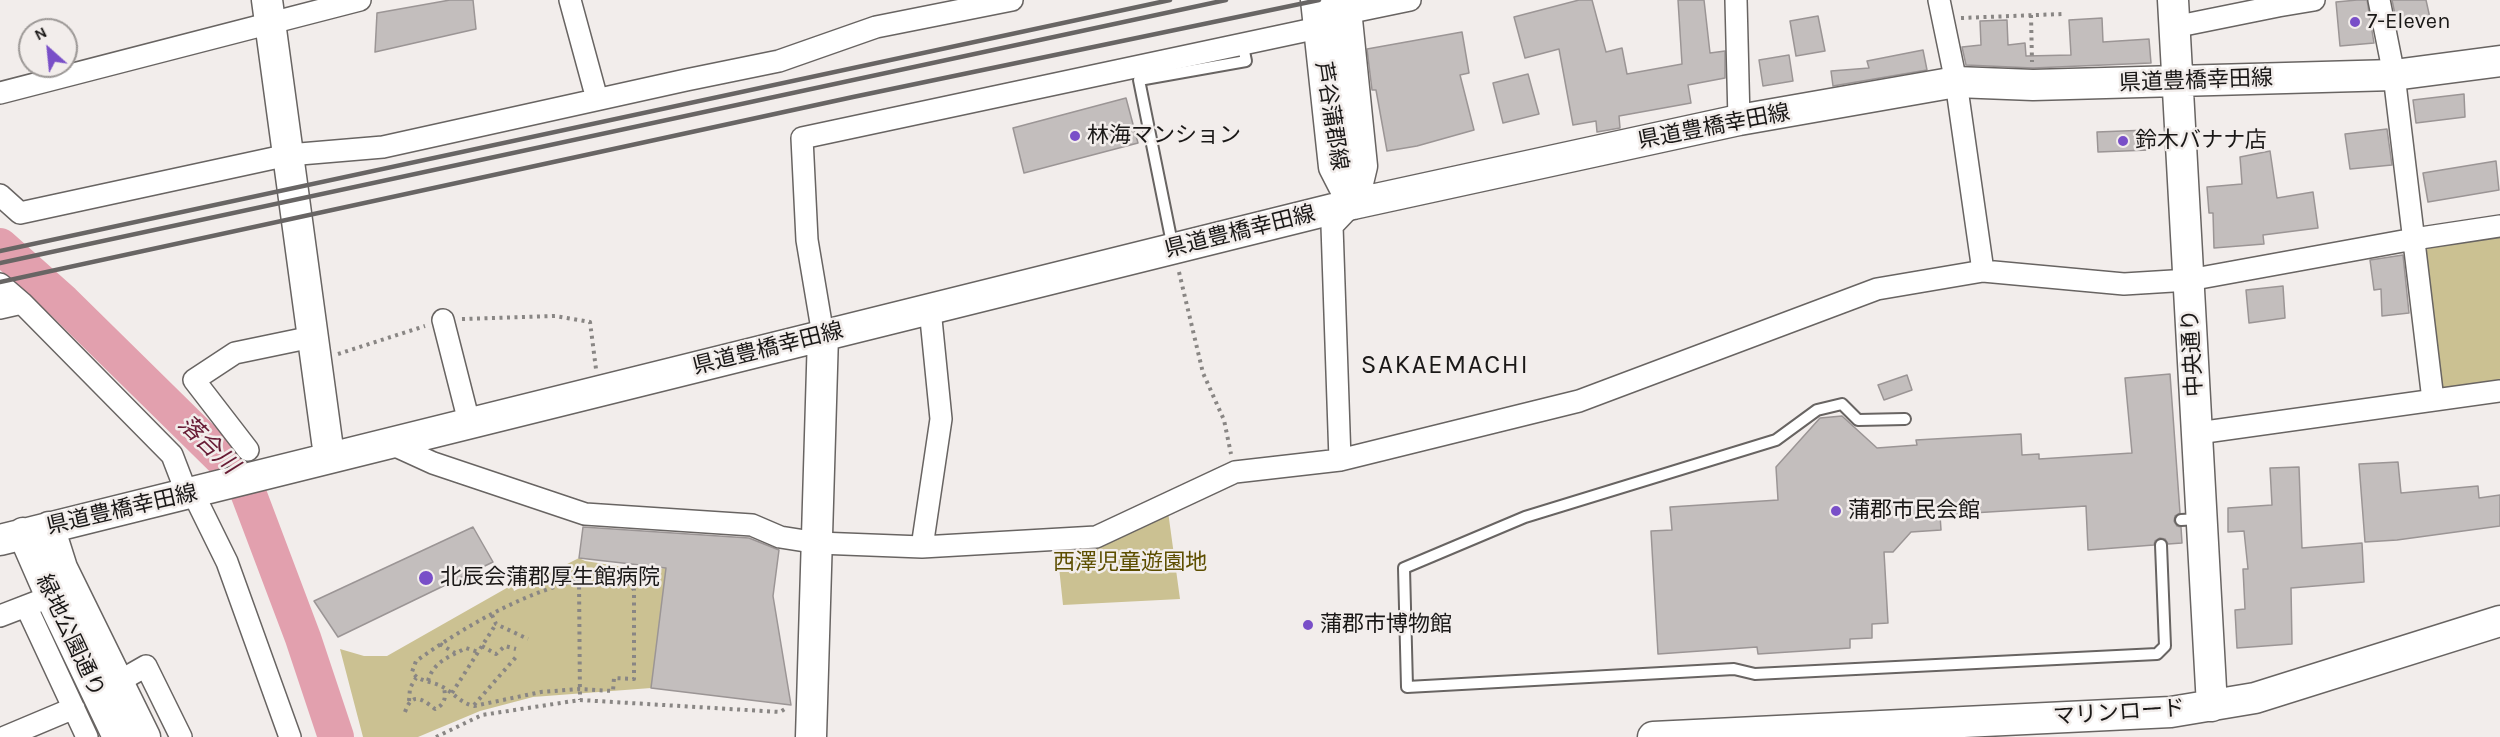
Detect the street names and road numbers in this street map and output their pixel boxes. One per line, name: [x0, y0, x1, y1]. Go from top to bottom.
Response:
street label: 芦谷蒲郡線: [1309, 60, 1353, 172]
street label: 県道豊橋幸田線: [2119, 65, 2273, 97]
street label: 県道豊橋幸田線: [1636, 99, 1792, 155]
street label: 県道豊橋幸田線: [1162, 201, 1318, 263]
street label: 中央通り: [2178, 308, 2208, 398]
street label: 県道豊橋幸田線: [690, 318, 846, 380]
street label: 県道豊橋幸田線: [44, 480, 200, 540]
street label: 緑地公園通り: [30, 571, 110, 701]
street label: マリンロード: [2052, 695, 2186, 731]

